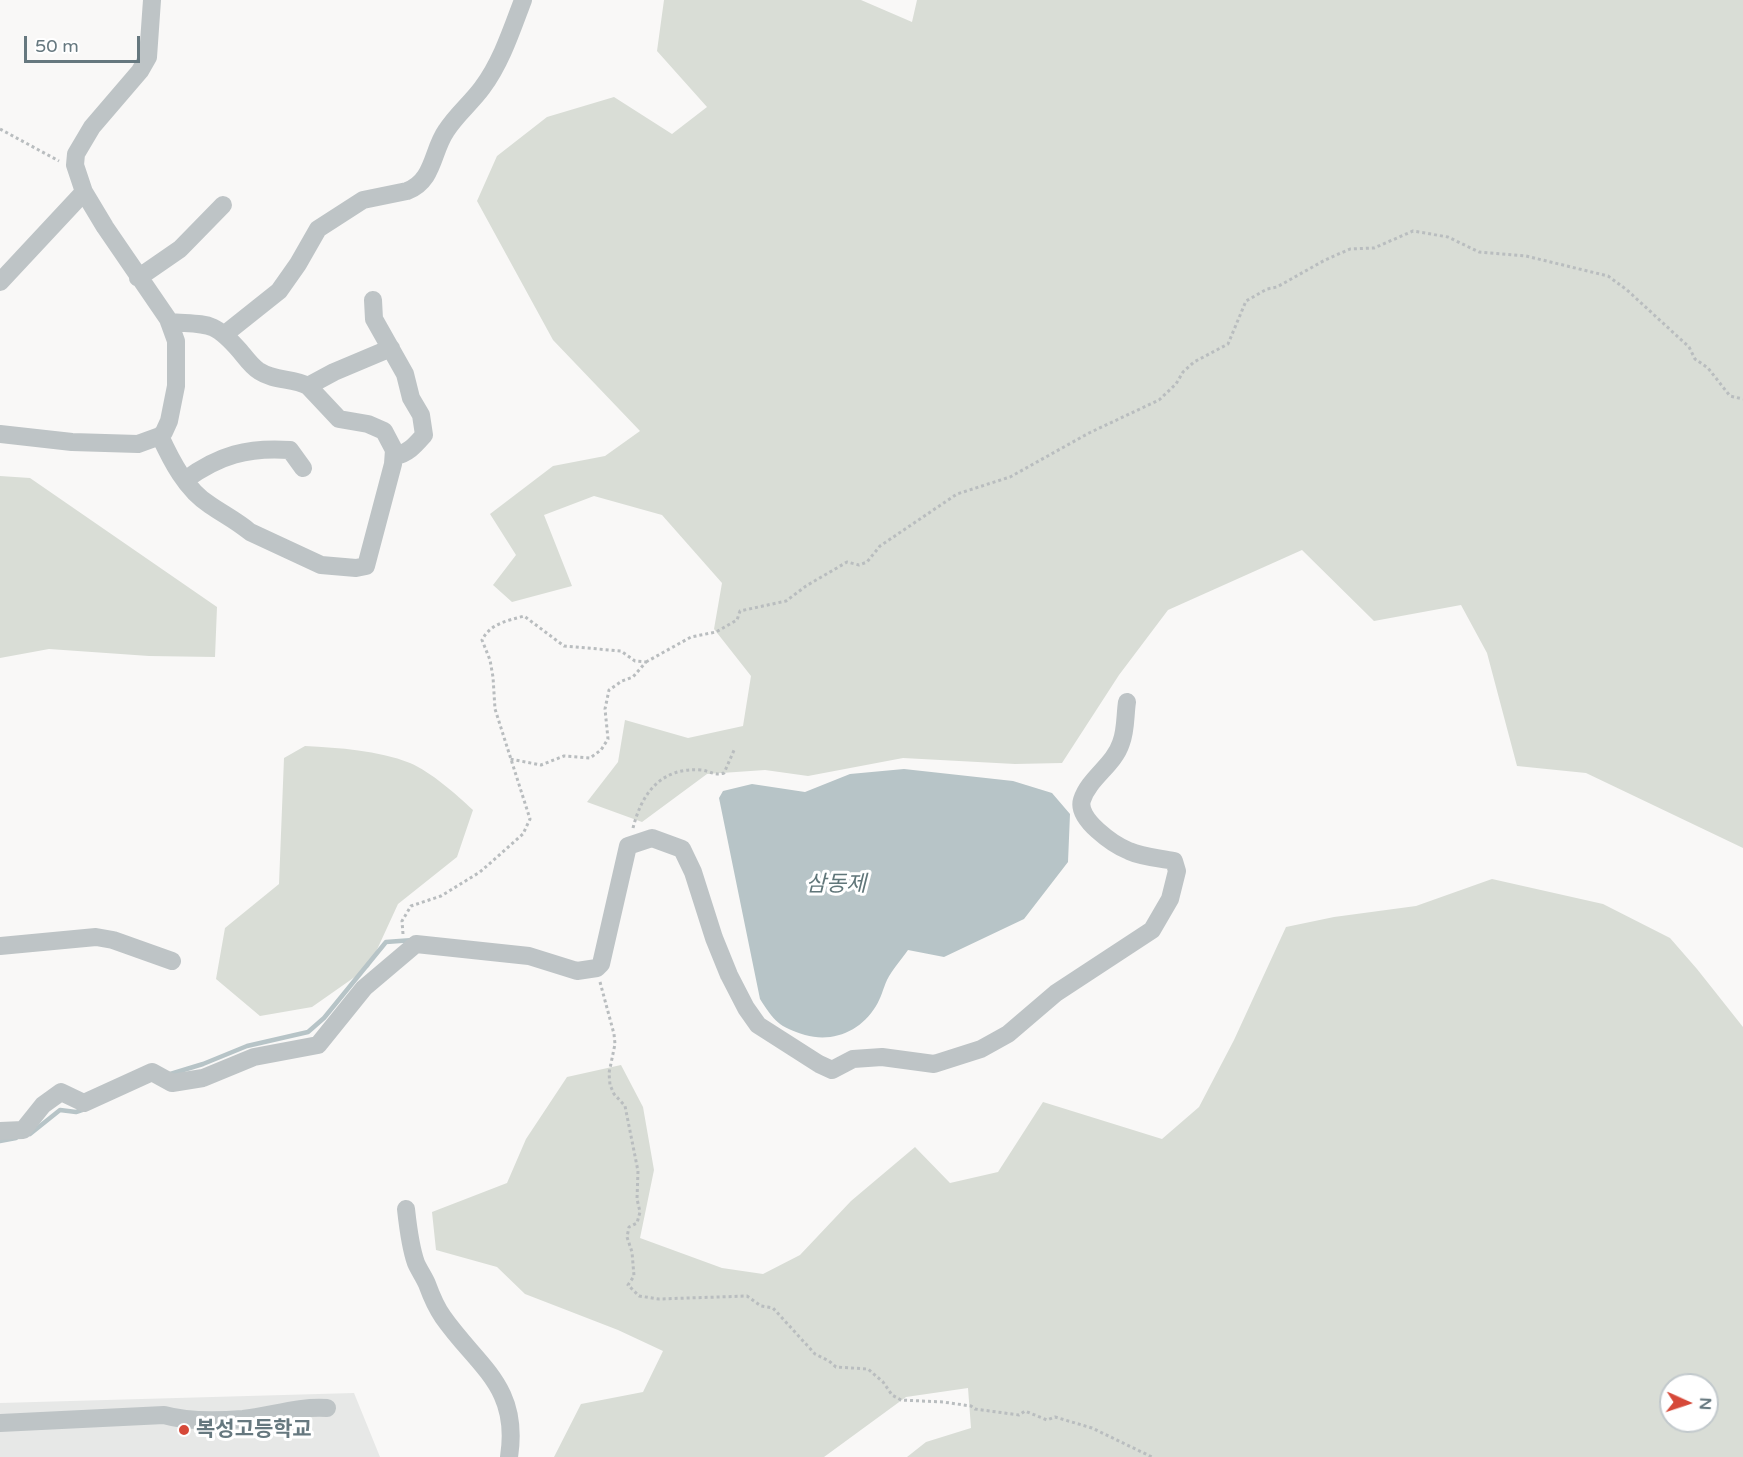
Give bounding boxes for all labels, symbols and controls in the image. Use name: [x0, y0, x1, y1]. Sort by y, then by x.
scale bar: [27, 24, 142, 62]
text: 50 m: [35, 35, 79, 57]
water label: 삼동제: [806, 872, 866, 898]
north arrow: [1659, 1373, 1719, 1433]
text: N: [1695, 1397, 1715, 1411]
place label: 복성고등학교: [196, 1417, 312, 1443]
marker: 복성고등학교: [177, 1423, 191, 1437]

